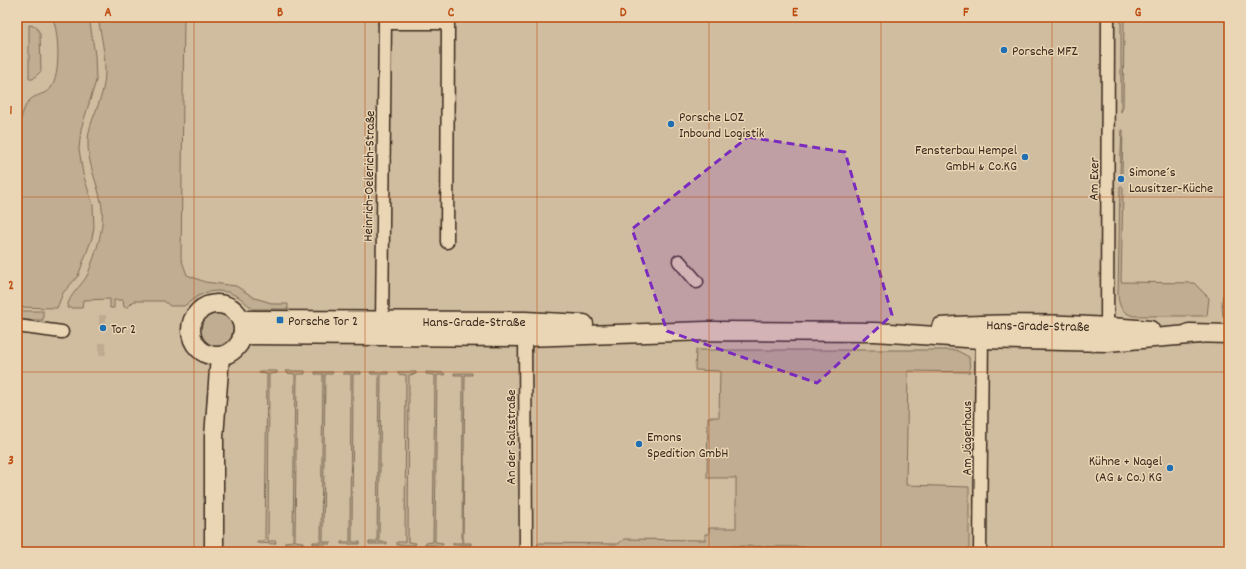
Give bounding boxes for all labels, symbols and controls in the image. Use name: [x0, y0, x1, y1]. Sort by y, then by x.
text: A: [104, 4, 112, 23]
text: B: [277, 4, 283, 23]
text: C: [448, 4, 455, 23]
text: D: [620, 4, 627, 23]
text: E: [792, 4, 799, 23]
text: F: [963, 4, 969, 23]
text: G: [1135, 4, 1142, 23]
place label: Porsche MFZ: [1012, 42, 1079, 62]
marker: Porsche MFZ: [999, 45, 1009, 55]
text: 1: [10, 102, 13, 121]
place label: Porsche LOZ Inbound Logistik: [679, 108, 765, 144]
street label: Heinrich-Oelerich-Straße: [359, 110, 381, 242]
marker: Porsche LOZ Inbound Logistik: [666, 119, 676, 129]
place label: Fensterbau Hempel GmbH & Co.KG: [915, 141, 1018, 177]
marker: Fensterbau Hempel GmbH & Co.KG: [1020, 152, 1030, 162]
street label: Am Exer: [1085, 156, 1105, 201]
place label: Simone´s Lausitzer-Küche: [1129, 163, 1213, 199]
marker: Simone´s Lausitzer-Küche: [1116, 174, 1126, 184]
text: 2: [8, 277, 14, 296]
place label: Porsche Tor 2: [288, 312, 358, 332]
street label: Hans-Grade-Straße: [422, 313, 526, 333]
marker: Porsche Tor 2: [275, 315, 285, 325]
street label: Hans-Grade-Straße: [986, 316, 1090, 338]
place label: Tor 2: [111, 320, 136, 340]
marker: Tor 2: [98, 323, 108, 333]
street label: An der Salzstraße: [502, 389, 522, 485]
street label: Am Jägerhaus: [958, 400, 978, 475]
place label: Emons Spedition GmbH: [647, 428, 728, 464]
marker: Emons Spedition GmbH: [634, 439, 644, 449]
text: 3: [8, 452, 14, 471]
place label: Kühne + Nagel (AG & Co.) KG: [1089, 452, 1163, 488]
marker: Kühne + Nagel (AG & Co.) KG: [1165, 463, 1175, 473]

